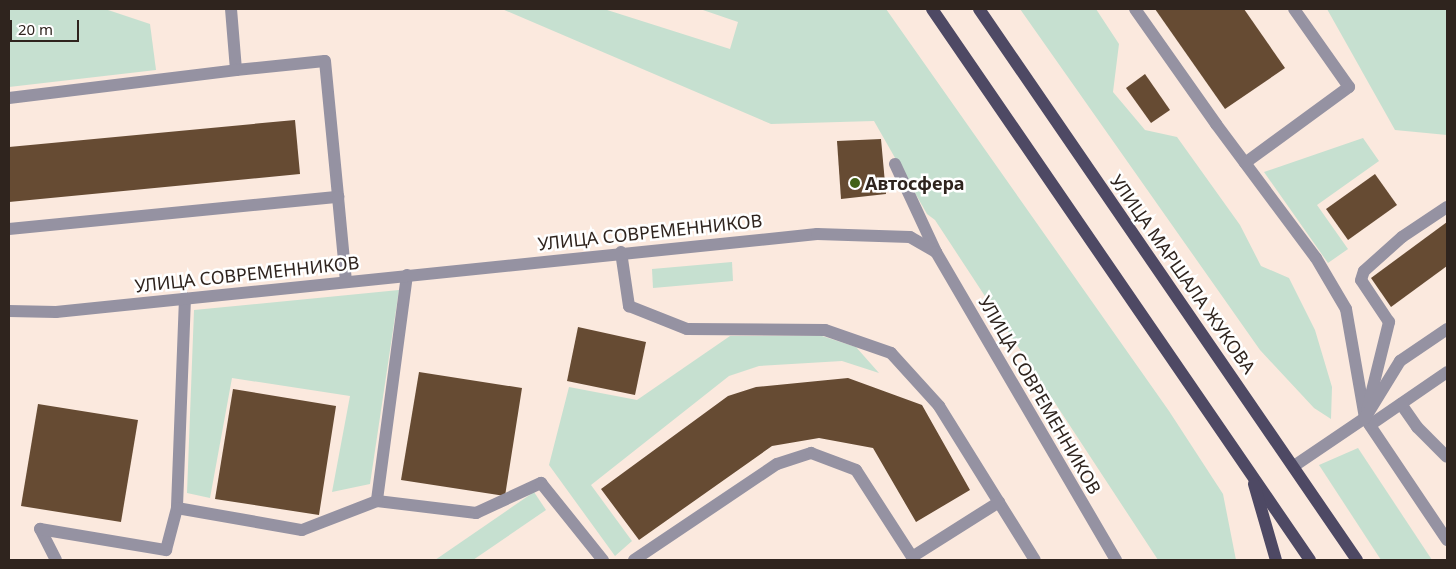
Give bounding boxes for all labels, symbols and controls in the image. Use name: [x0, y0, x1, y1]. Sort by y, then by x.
scale bar: [12, 10, 81, 42]
text: 20 m: [18, 19, 53, 39]
street label: УЛИЦА МАРШАЛА ЖУКОВА: [1106, 170, 1260, 378]
place label: Автосфера: [865, 172, 965, 194]
marker: Автосфера: [849, 177, 861, 189]
street label: УЛИЦА СОВРЕМЕННИКОВ: [537, 209, 763, 255]
street label: УЛИЦА СОВРЕМЕННИКОВ: [134, 251, 360, 297]
street label: УЛИЦА СОВРЕМЕННИКОВ: [974, 292, 1106, 498]

